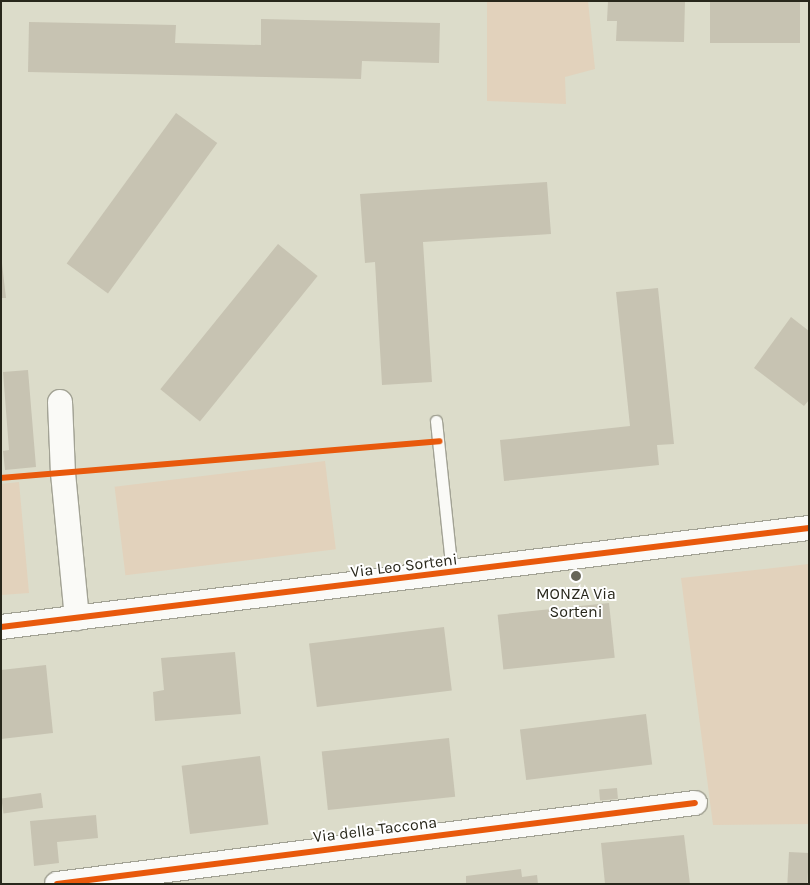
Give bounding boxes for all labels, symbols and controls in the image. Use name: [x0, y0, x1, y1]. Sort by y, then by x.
street label: Via Leo Sorteni: [349, 550, 459, 582]
marker: MONZA Via Sorteni: [570, 570, 582, 582]
place label: MONZA Via Sorteni: [536, 584, 616, 622]
street label: Via della Taccona: [312, 813, 438, 847]

